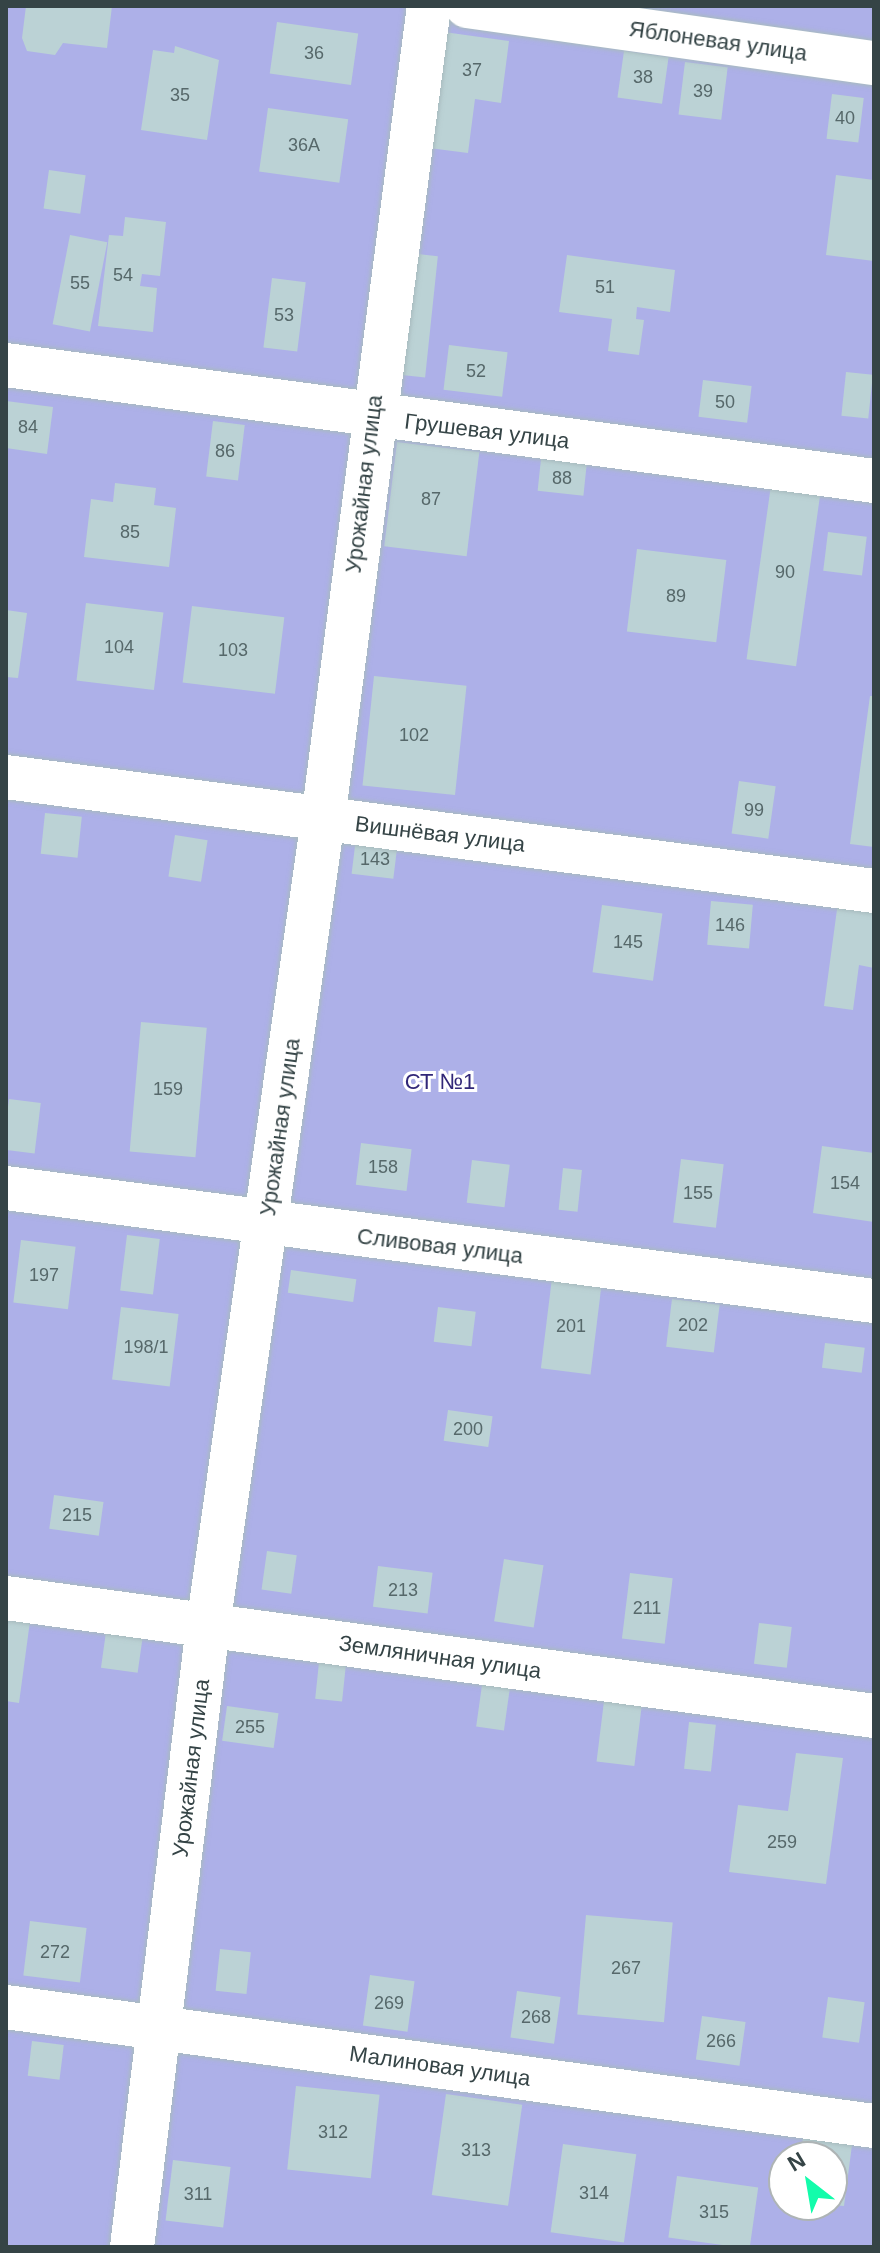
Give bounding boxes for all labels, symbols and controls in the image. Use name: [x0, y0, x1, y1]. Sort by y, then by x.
street label: Яблоневая улица: [627, 15, 809, 67]
house number: 36: [304, 42, 324, 64]
house number: 37: [462, 59, 482, 81]
house number: 38: [633, 66, 653, 88]
house number: 39: [693, 80, 713, 102]
house number: 35: [170, 84, 190, 106]
house number: 40: [835, 107, 855, 129]
house number: 36А: [288, 134, 320, 156]
house number: 54: [113, 264, 133, 286]
house number: 55: [70, 272, 90, 294]
house number: 51: [595, 276, 615, 298]
house number: 53: [274, 304, 294, 326]
house number: 52: [466, 360, 486, 382]
house number: 50: [715, 391, 735, 413]
street label: Урожайная улица: [340, 393, 388, 575]
street label: Грушевая улица: [403, 408, 571, 454]
house number: 84: [18, 416, 38, 438]
house number: 86: [215, 440, 235, 462]
house number: 88: [552, 467, 572, 489]
house number: 87: [421, 488, 441, 510]
house number: 85: [120, 521, 140, 543]
house number: 90: [775, 561, 795, 583]
house number: 89: [666, 585, 686, 607]
house number: 104: [104, 636, 134, 658]
house number: 103: [218, 639, 248, 661]
house number: 102: [399, 724, 429, 746]
house number: 99: [744, 799, 764, 821]
street label: Вишнёвая улица: [353, 810, 527, 858]
house number: 143: [360, 848, 390, 870]
house number: 146: [715, 914, 745, 936]
house number: 145: [613, 931, 643, 953]
street label: Урожайная улица: [254, 1036, 306, 1218]
park label: СТ №1: [405, 1069, 475, 1095]
house number: 159: [153, 1078, 183, 1100]
house number: 158: [368, 1156, 398, 1178]
house number: 154: [830, 1172, 860, 1194]
house number: 155: [683, 1182, 713, 1204]
street label: Сливовая улица: [356, 1223, 524, 1269]
house number: 197: [29, 1264, 59, 1286]
house number: 202: [678, 1314, 708, 1336]
house number: 201: [556, 1315, 586, 1337]
house number: 198/1: [123, 1336, 169, 1358]
house number: 200: [453, 1418, 483, 1440]
house number: 215: [62, 1504, 92, 1526]
house number: 213: [388, 1579, 418, 1601]
house number: 211: [633, 1597, 661, 1619]
street label: Земляничная улица: [337, 1630, 543, 1684]
street label: Урожайная улица: [167, 1677, 215, 1859]
house number: 255: [235, 1716, 265, 1738]
house number: 259: [767, 1831, 797, 1853]
house number: 272: [40, 1941, 70, 1963]
house number: 267: [611, 1957, 641, 1979]
house number: 269: [374, 1992, 404, 2014]
house number: 268: [521, 2006, 551, 2028]
house number: 266: [706, 2030, 736, 2052]
street label: Малиновая улица: [348, 2040, 532, 2092]
house number: 312: [318, 2121, 348, 2143]
house number: 313: [461, 2139, 491, 2161]
north arrow: [768, 2141, 848, 2221]
text: N: [783, 2147, 810, 2177]
house number: 314: [579, 2182, 609, 2204]
house number: 311: [184, 2183, 212, 2205]
house number: 315: [699, 2201, 729, 2223]

